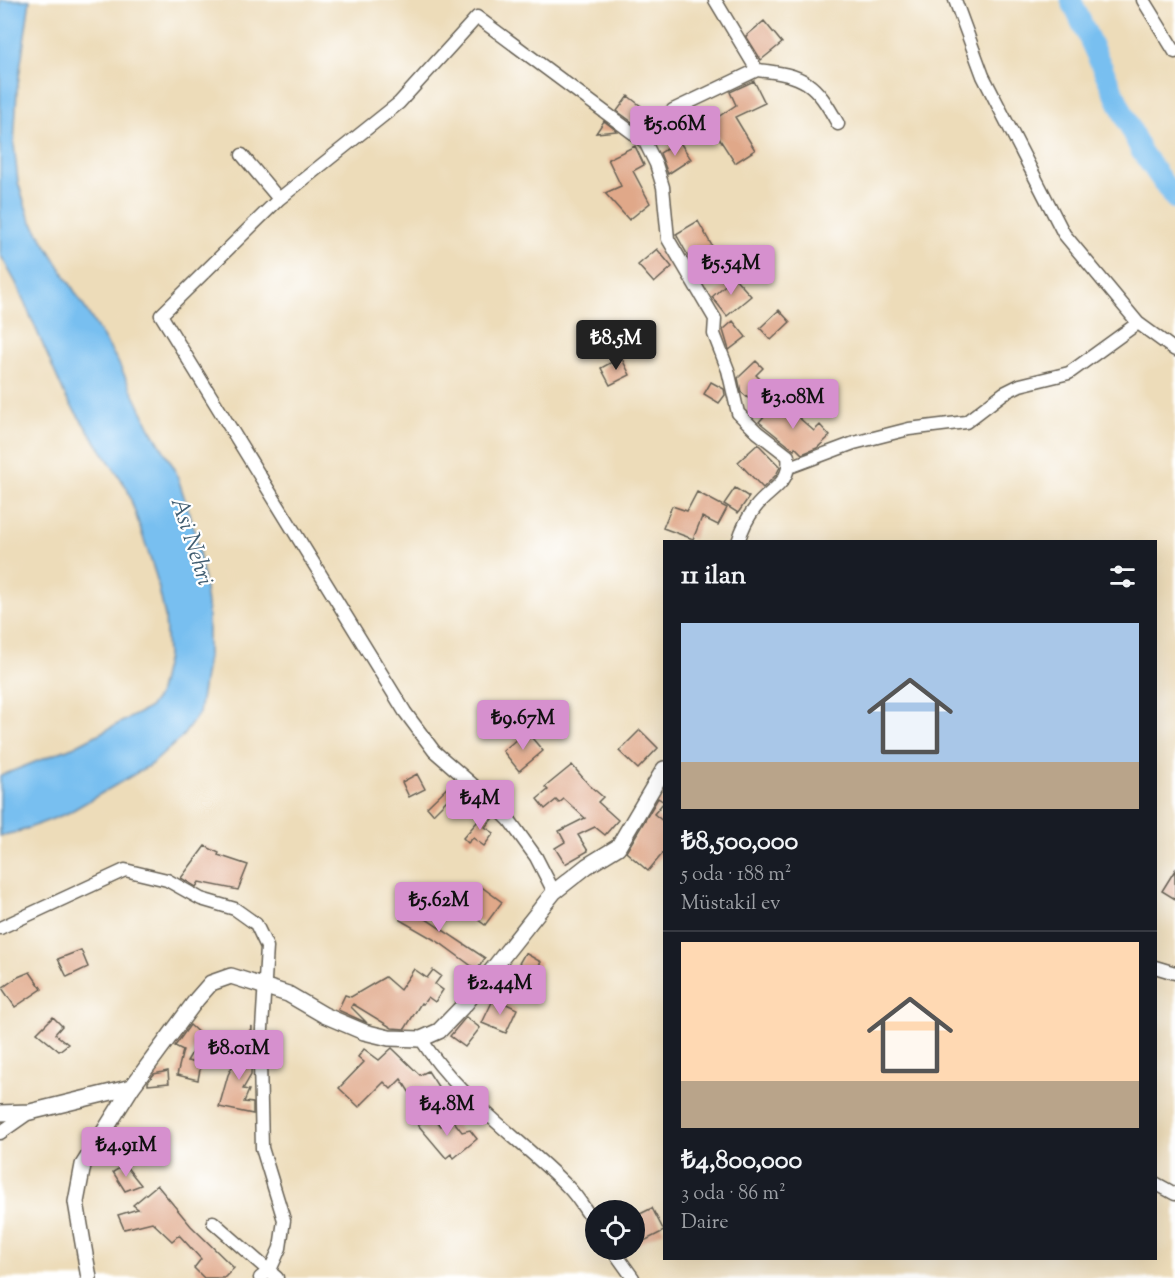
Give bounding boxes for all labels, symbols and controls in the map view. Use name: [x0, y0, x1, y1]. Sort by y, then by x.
pin: ₺5.06M: [626, 106, 724, 157]
text: ₺5.06M: [644, 111, 706, 140]
pin: ₺5.54M: [682, 245, 780, 296]
text: ₺5.54M: [702, 250, 760, 279]
pin: ₺8.5M: [574, 320, 658, 371]
text: ₺8.5M: [590, 325, 642, 354]
pin: ₺3.08M: [744, 379, 842, 430]
text: ₺3.08M: [762, 384, 824, 413]
water label: Asi Nehri: [161, 493, 221, 590]
text: 11 ilan: [681, 558, 746, 595]
icon: filters: [1106, 560, 1139, 593]
icon: home: [856, 662, 964, 770]
pin: ₺9.67M: [474, 700, 572, 751]
text: ₺9.67M: [491, 705, 555, 734]
pin: ₺4M: [451, 780, 509, 831]
text: ₺4M: [460, 785, 500, 814]
text: ₺8,500,000: [681, 824, 798, 861]
text: 5 oda · 188 m²: [681, 861, 791, 890]
pin: ₺5.62M: [390, 882, 488, 933]
text: ₺5.62M: [409, 887, 469, 916]
text: Müstakil ev: [681, 890, 780, 919]
pin: ₺2.44M: [451, 965, 549, 1016]
text: ₺2.44M: [468, 970, 532, 999]
icon: home: [856, 981, 964, 1089]
pin: ₺8.01M: [190, 1030, 288, 1081]
text: ₺8.01M: [208, 1035, 270, 1064]
pin: ₺4.8M: [405, 1086, 489, 1137]
text: ₺4.8M: [420, 1091, 474, 1120]
pin: ₺4.91M: [77, 1127, 175, 1178]
text: ₺4.91M: [95, 1132, 157, 1161]
text: ₺4,800,000: [681, 1143, 802, 1180]
text: 3 oda · 86 m²: [681, 1180, 786, 1209]
map controls: [585, 1200, 645, 1260]
button: locate: [585, 1200, 645, 1260]
text: Daire: [681, 1209, 728, 1238]

